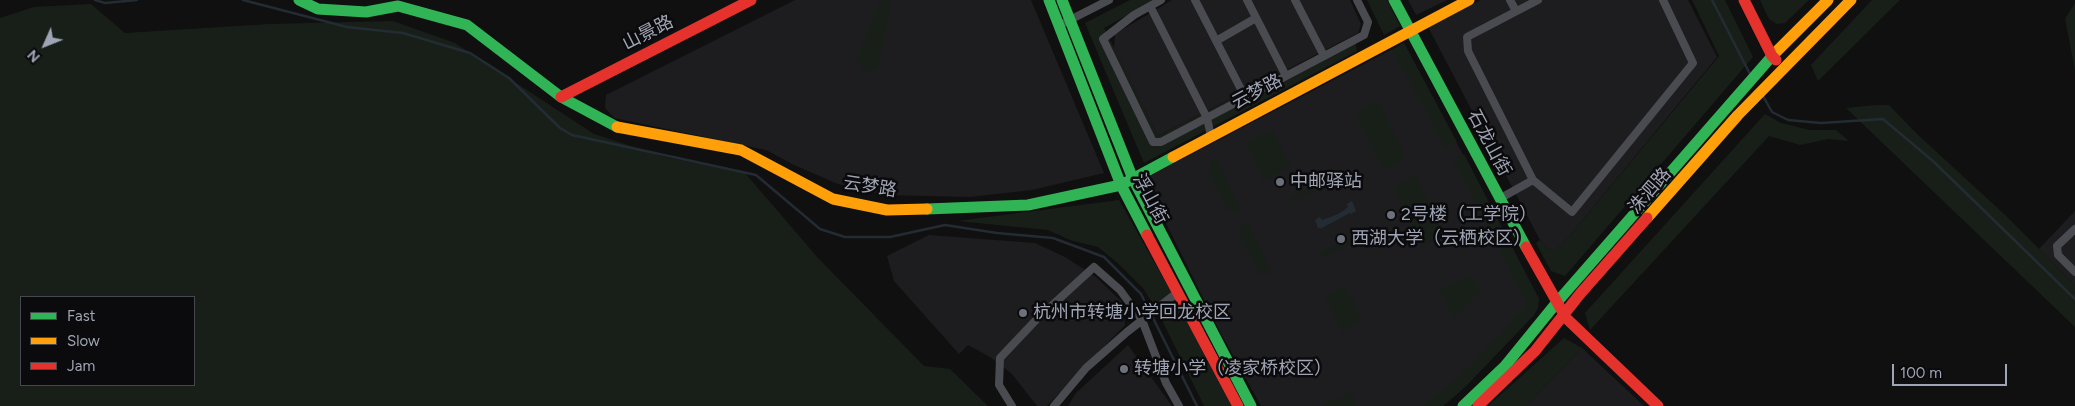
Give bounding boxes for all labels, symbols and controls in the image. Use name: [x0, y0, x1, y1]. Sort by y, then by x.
street label: 山景路: [619, 11, 677, 55]
north arrow: [20, 20, 70, 70]
text: N: [24, 46, 44, 66]
street label: 云梦路: [1228, 70, 1286, 114]
street label: 石龙山街: [1463, 106, 1515, 180]
street label: 洙泗路: [1624, 164, 1676, 218]
street label: 浮山街: [1128, 170, 1172, 228]
place label: 中邮驿站: [1290, 171, 1362, 193]
street label: 云梦路: [842, 172, 898, 202]
marker: 中邮驿站: [1274, 176, 1286, 188]
place label: 2号楼（工学院）: [1401, 204, 1537, 226]
marker: 2号楼（工学院）: [1385, 209, 1397, 221]
place label: 西湖大学（云栖校区）: [1351, 228, 1531, 250]
marker: 西湖大学（云栖校区）: [1335, 233, 1347, 245]
legend: [20, 296, 195, 386]
place label: 杭州市转塘小学回龙校区: [1033, 302, 1231, 324]
text: Fast: [67, 307, 95, 325]
marker: 杭州市转塘小学回龙校区: [1017, 307, 1029, 319]
text: Slow: [67, 332, 100, 350]
scale bar: [1895, 354, 2010, 386]
text: Jam: [67, 357, 95, 375]
place label: 转塘小学（凌家桥校区）: [1134, 358, 1332, 380]
marker: 转塘小学（凌家桥校区）: [1118, 363, 1130, 375]
text: 100 m: [1900, 364, 1942, 382]

